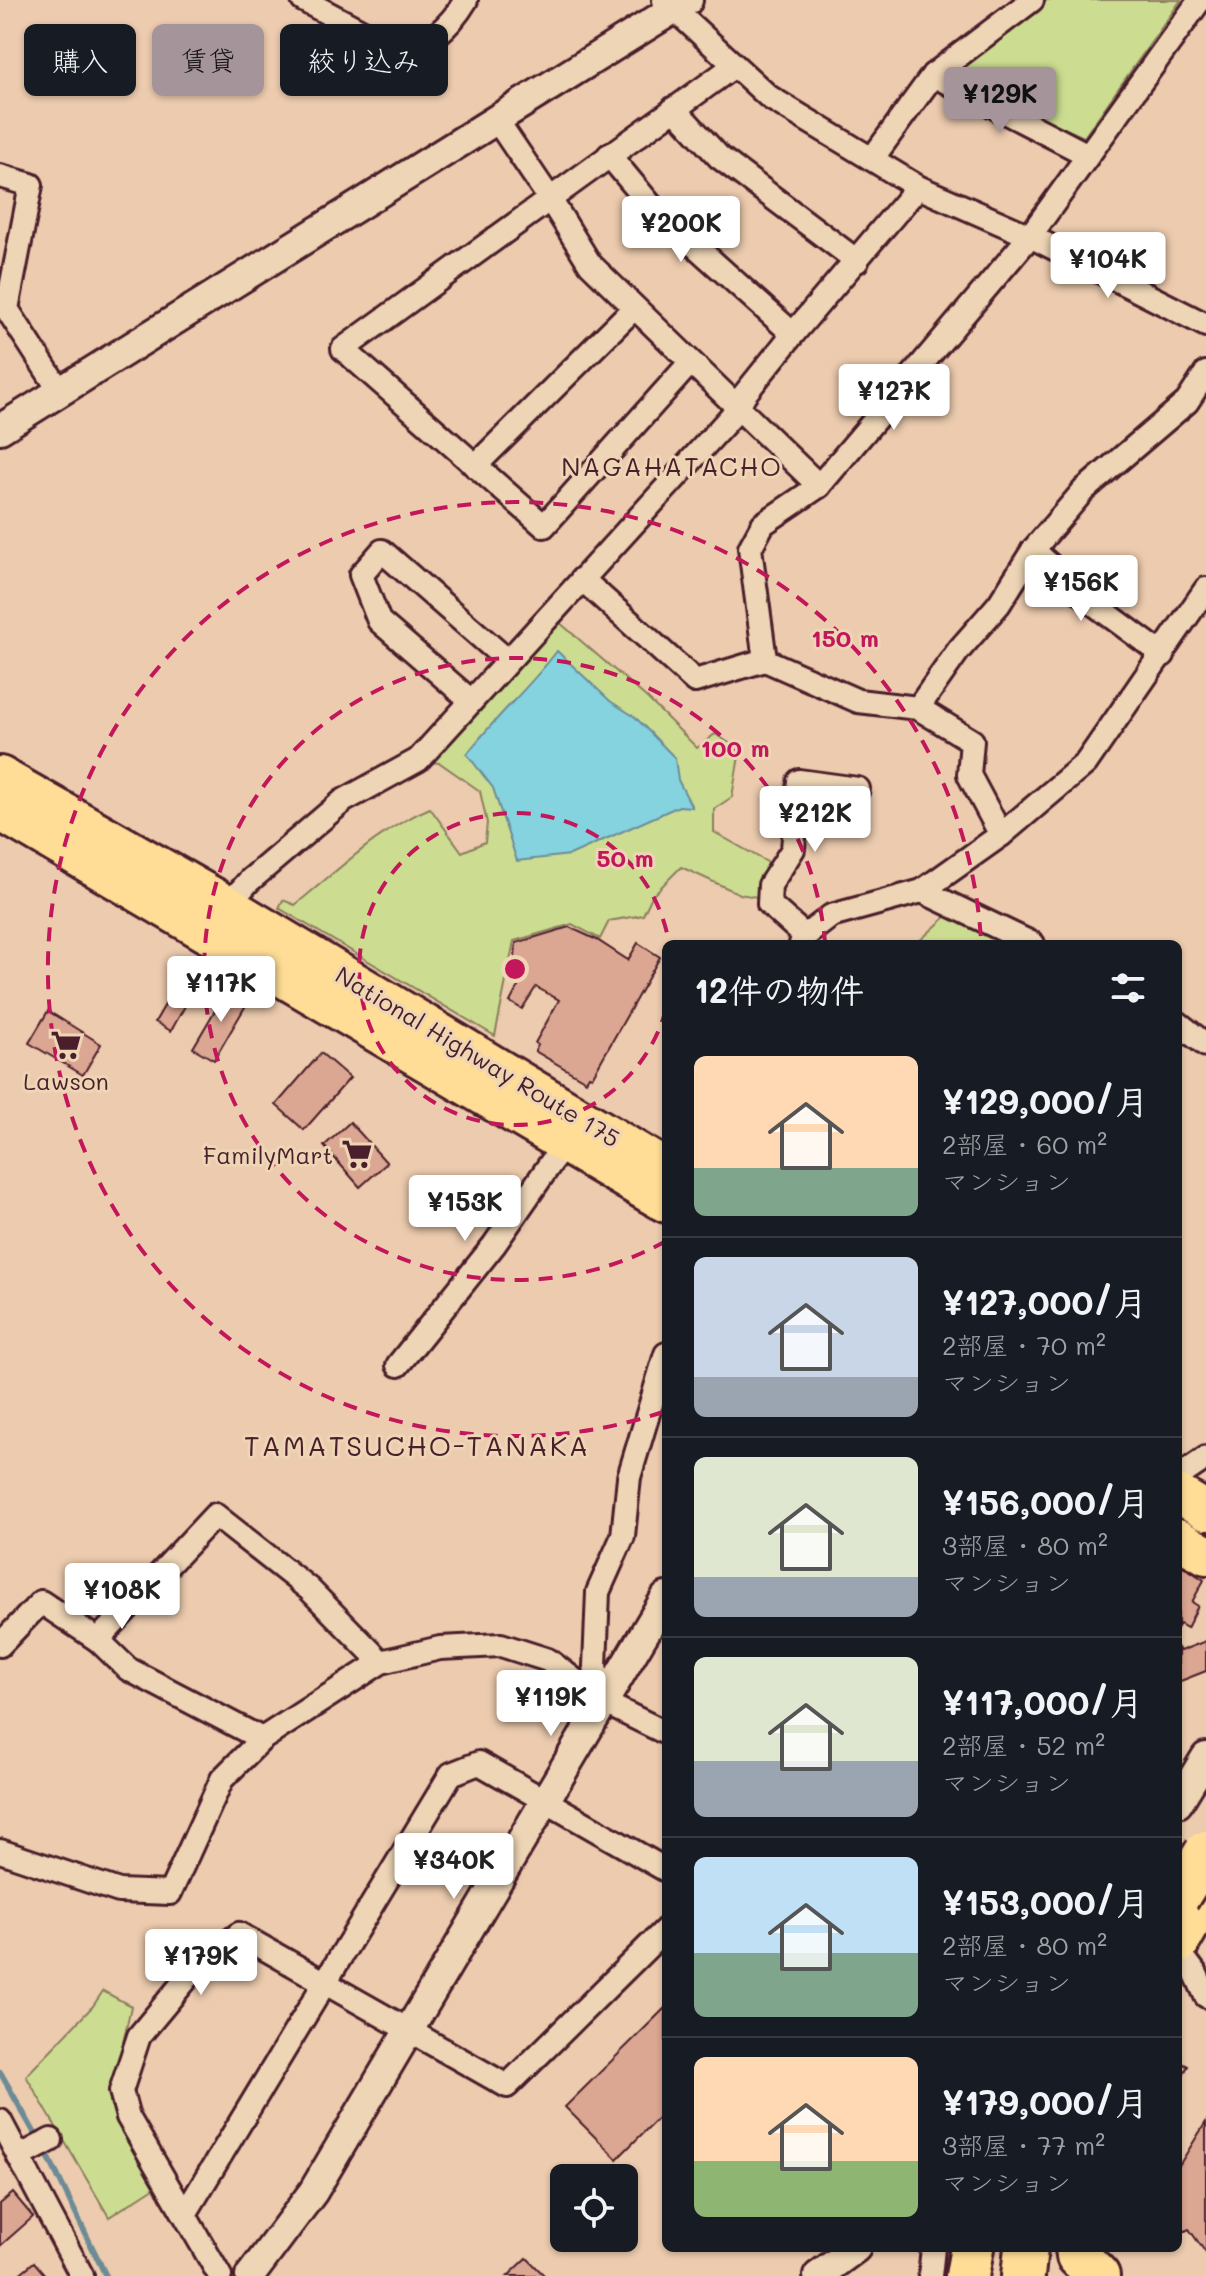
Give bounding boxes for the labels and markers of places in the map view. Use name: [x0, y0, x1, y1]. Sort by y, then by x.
pin: ¥129K: [944, 67, 1056, 135]
pin: ¥200K: [625, 196, 737, 264]
pin: ¥104K: [1052, 232, 1164, 300]
pin: ¥127K: [838, 364, 950, 432]
pin: ¥156K: [1025, 555, 1137, 623]
pin: ¥212K: [759, 786, 871, 854]
centre of rings: [501, 955, 529, 983]
pin: ¥117K: [165, 956, 277, 1024]
supermarket icon: Lawson: [49, 1028, 83, 1062]
place label: Lawson: [23, 1065, 109, 1096]
supermarket icon: FamilyMart: [340, 1137, 374, 1171]
place label: FamilyMart: [203, 1139, 333, 1170]
pin: ¥153K: [409, 1175, 521, 1243]
pin: ¥108K: [66, 1563, 178, 1631]
pin: ¥119K: [495, 1670, 607, 1738]
pin: ¥340K: [398, 1833, 510, 1901]
pin: ¥179K: [145, 1929, 257, 1997]

